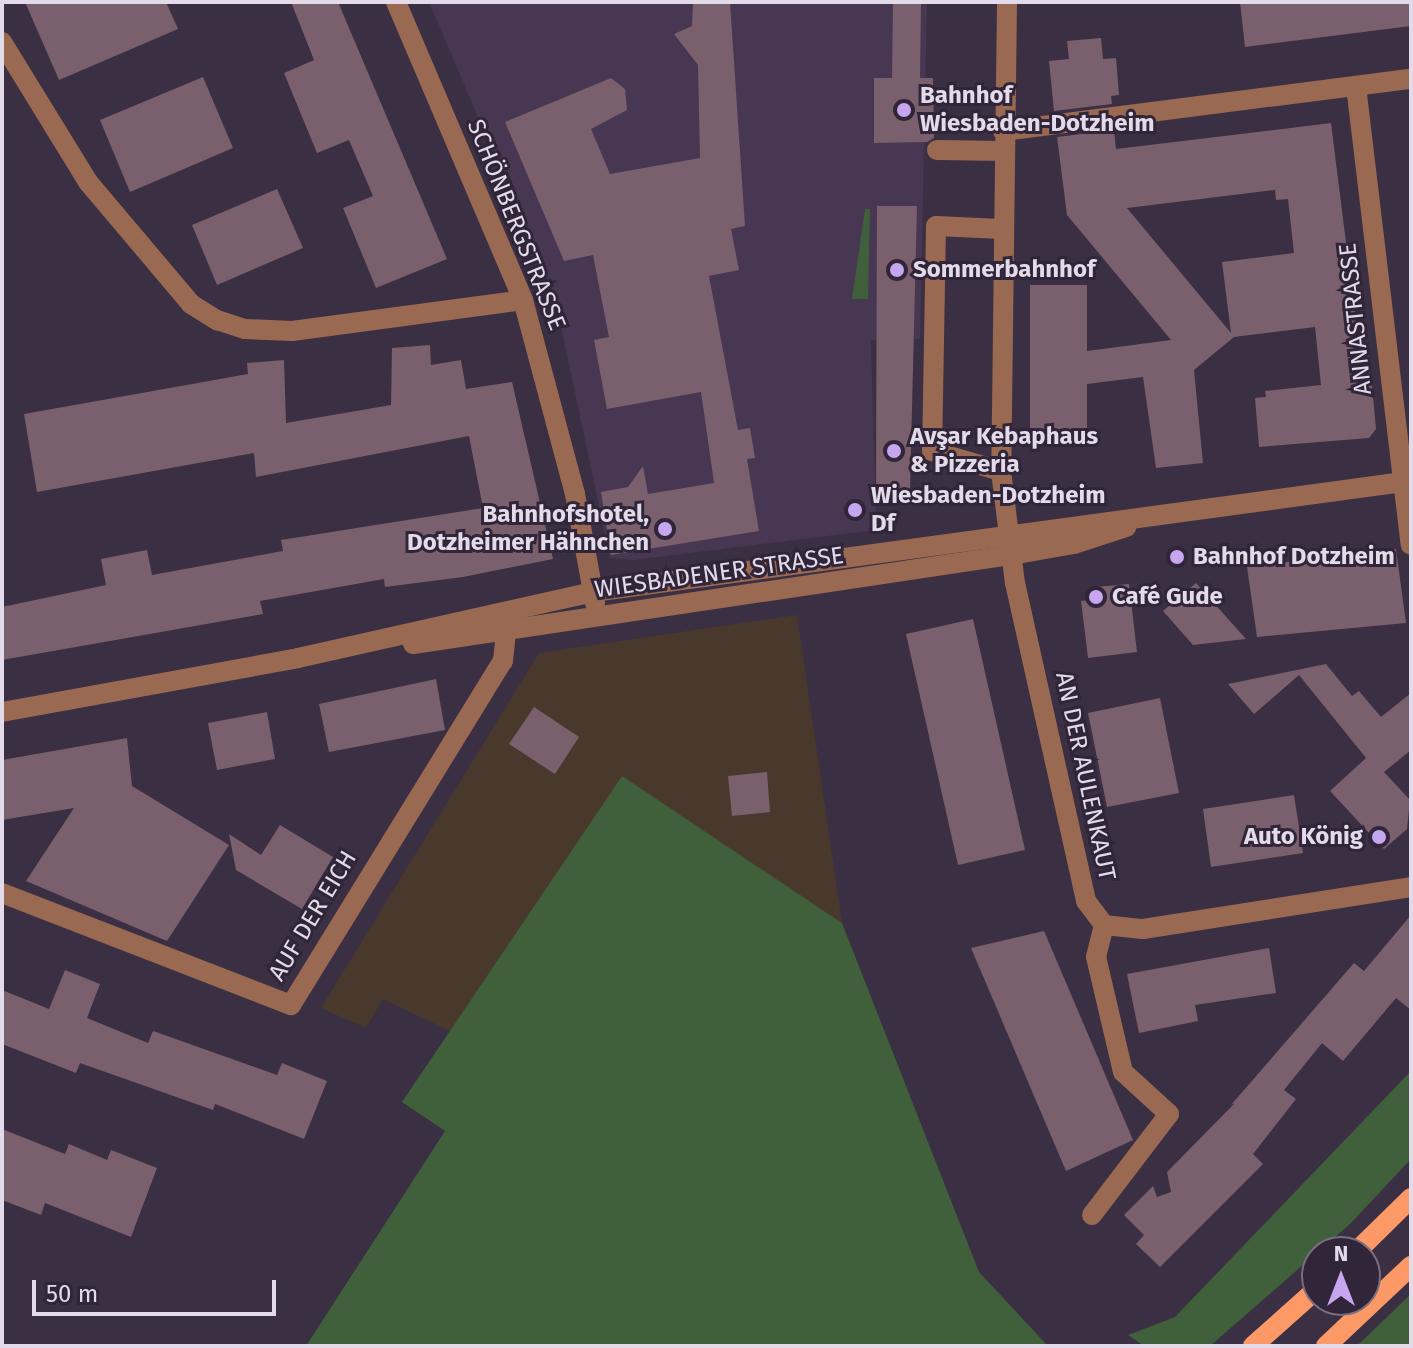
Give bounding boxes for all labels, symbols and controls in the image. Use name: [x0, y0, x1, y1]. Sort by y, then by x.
place label: Bahnhof Wiesbaden-Dotzheim: [920, 82, 1155, 138]
marker: Bahnhof Wiesbaden-Dotzheim: [895, 101, 913, 119]
street label: SCHÖNBERGSTRASSE: [461, 115, 571, 335]
street label: ANNASTRASSE: [1334, 242, 1378, 396]
place label: Sommerbahnhof: [913, 256, 1096, 284]
marker: Sommerbahnhof: [888, 261, 906, 279]
place label: Avşar Kebaphaus & Pizzeria: [910, 423, 1098, 479]
marker: Avşar Kebaphaus & Pizzeria: [885, 442, 903, 460]
place label: Wiesbaden-Dotzheim Df: [871, 482, 1106, 538]
place label: Bahnhofshotel, Dotzheimer Hähnchen: [407, 501, 649, 557]
marker: Wiesbaden-Dotzheim Df: [846, 501, 864, 519]
marker: Bahnhofshotel, Dotzheimer Hähnchen: [656, 520, 674, 538]
street label: WIESBADENER STRASSE: [593, 541, 845, 605]
place label: Bahnhof Dotzheim: [1193, 543, 1395, 571]
marker: Bahnhof Dotzheim: [1168, 548, 1186, 566]
place label: Café Gude: [1112, 583, 1223, 611]
marker: Café Gude: [1087, 588, 1105, 606]
street label: AN DER AULENKAUT: [1049, 669, 1121, 883]
place label: Auto König: [1244, 823, 1363, 851]
marker: Auto König: [1370, 828, 1388, 846]
street label: AUF DER EICH: [263, 846, 363, 986]
north arrow: [1301, 1236, 1381, 1316]
text: N: [1334, 1240, 1348, 1267]
scale bar: [36, 1264, 280, 1314]
text: 50 m: [46, 1280, 98, 1308]

